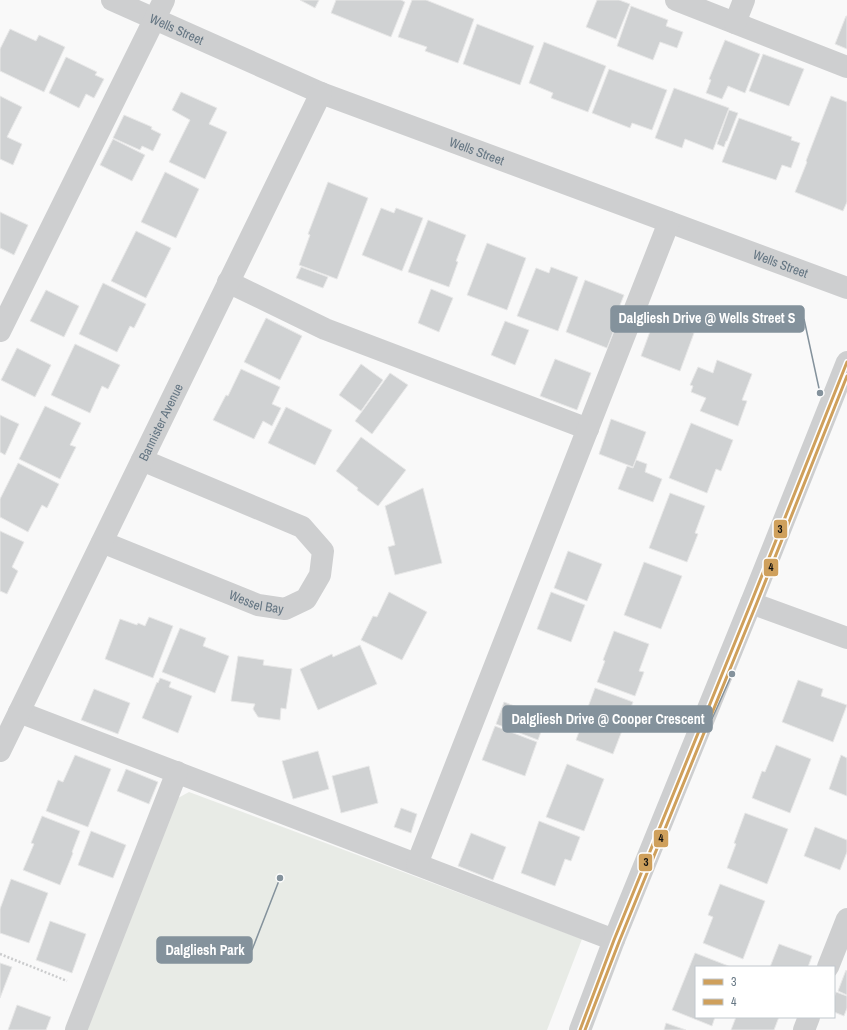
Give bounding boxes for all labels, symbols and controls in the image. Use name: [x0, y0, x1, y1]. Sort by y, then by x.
street label: Wells Street: [147, 9, 207, 48]
street label: Wells Street: [447, 133, 507, 169]
street label: Wells Street: [751, 245, 811, 281]
callout: Dalgliesh Drive @ Wells Street S: [611, 306, 804, 332]
text: Dalgliesh Drive @ Wells Street S: [619, 309, 796, 327]
street label: Bannister Avenue: [134, 380, 187, 464]
line badge: 3: [773, 519, 788, 539]
text: 3: [777, 522, 783, 536]
line badge: 4: [763, 558, 779, 577]
text: 4: [768, 560, 774, 574]
street label: Wessel Bay: [227, 586, 285, 617]
callout: Dalgliesh Drive @ Cooper Crescent: [503, 706, 712, 732]
text: Dalgliesh Drive @ Cooper Crescent: [511, 710, 705, 728]
line badge: 4: [653, 829, 669, 848]
text: 4: [658, 831, 664, 845]
line badge: 3: [638, 853, 653, 872]
text: 3: [643, 855, 649, 869]
callout: Dalgliesh Park: [157, 937, 252, 963]
text: Dalgliesh Park: [165, 941, 245, 959]
legend: [695, 966, 835, 1018]
text: 3: [731, 974, 736, 990]
text: 4: [731, 994, 737, 1010]

